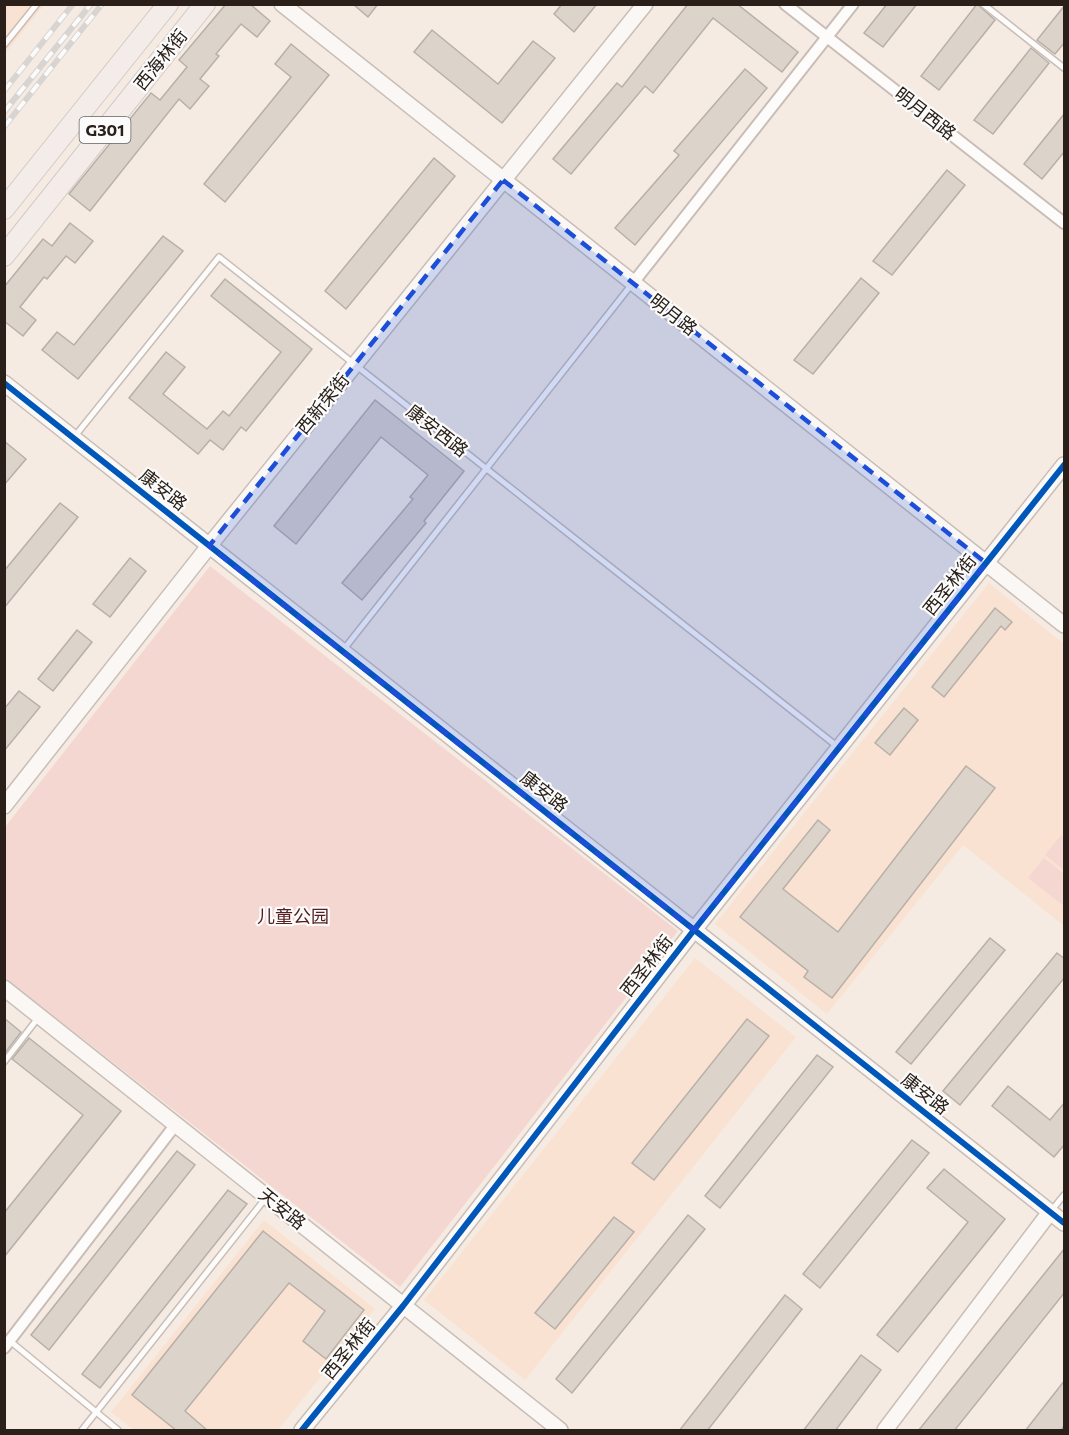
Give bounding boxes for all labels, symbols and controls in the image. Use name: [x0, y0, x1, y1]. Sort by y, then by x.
street label: 西海林街: [129, 24, 191, 94]
street label: 明月西路: [890, 82, 961, 144]
road number: G301: [80, 117, 130, 143]
street label: 明月路: [646, 289, 702, 340]
street label: 西新荣街: [291, 368, 353, 438]
street label: 康安西路: [402, 399, 473, 461]
street label: 康安路: [136, 464, 192, 515]
street label: 西圣林街: [918, 549, 980, 619]
street label: 康安路: [517, 766, 573, 817]
park label: 儿童公园: [257, 905, 329, 927]
street label: 西圣林街: [615, 930, 677, 1001]
street label: 康安路: [898, 1068, 954, 1119]
street label: 天安路: [255, 1183, 311, 1234]
street label: 西圣林街: [317, 1313, 379, 1383]

